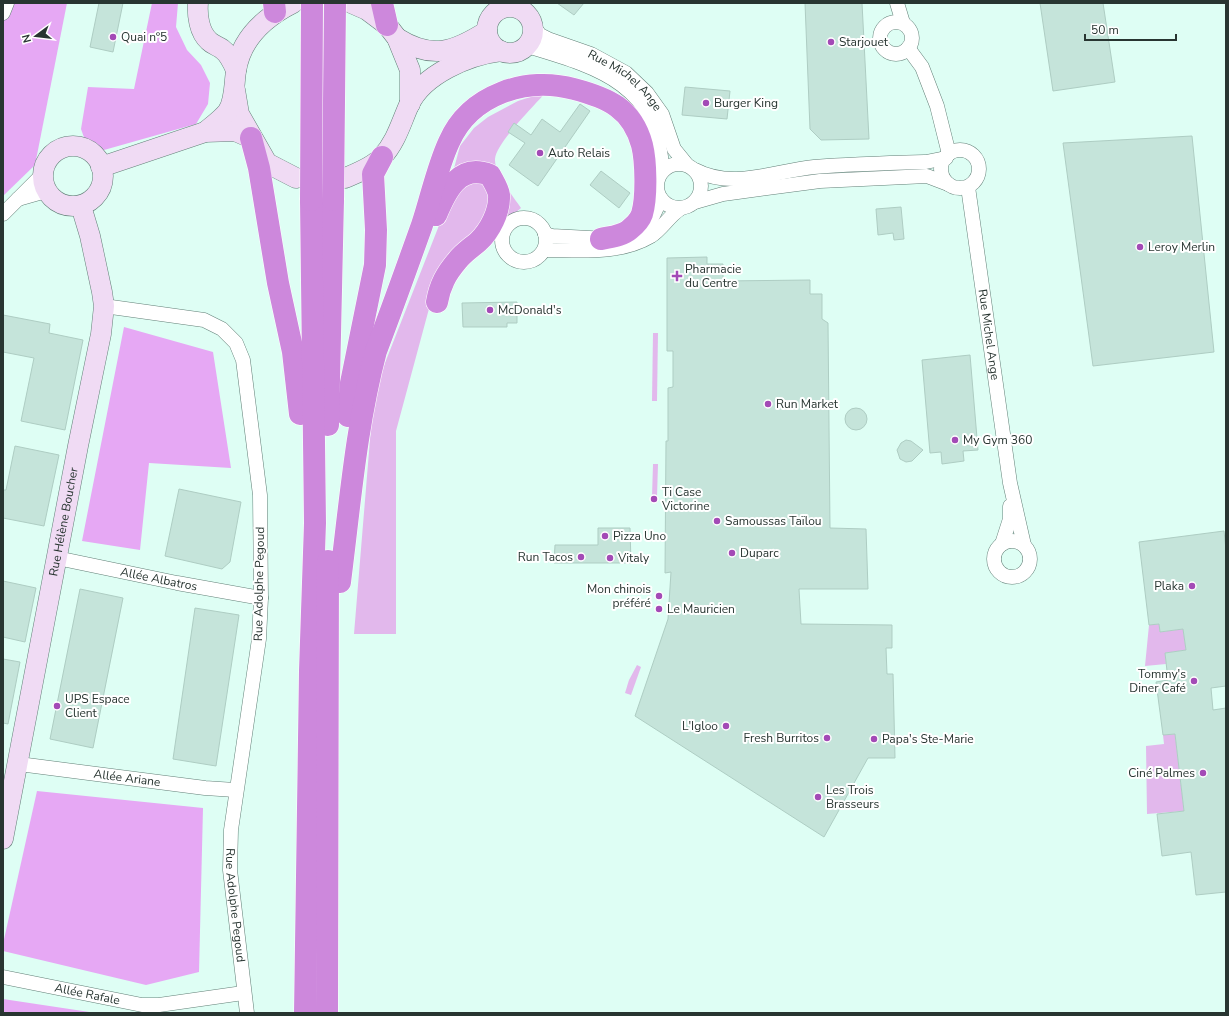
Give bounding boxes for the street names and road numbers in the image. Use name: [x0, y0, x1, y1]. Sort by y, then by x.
street label: Rue Michel Ange: [585, 46, 665, 114]
street label: Rue Michel Ange: [975, 288, 1003, 381]
street label: Rue Hélène Boucher: [45, 465, 82, 578]
street label: Rue Adolphe Pegoud: [250, 527, 268, 641]
street label: Allée Albatros: [119, 563, 199, 595]
street label: Allée Ariane: [93, 766, 161, 790]
street label: Rue Adolphe Pegoud: [222, 848, 249, 963]
street label: Allée Rafale: [53, 980, 121, 1008]

